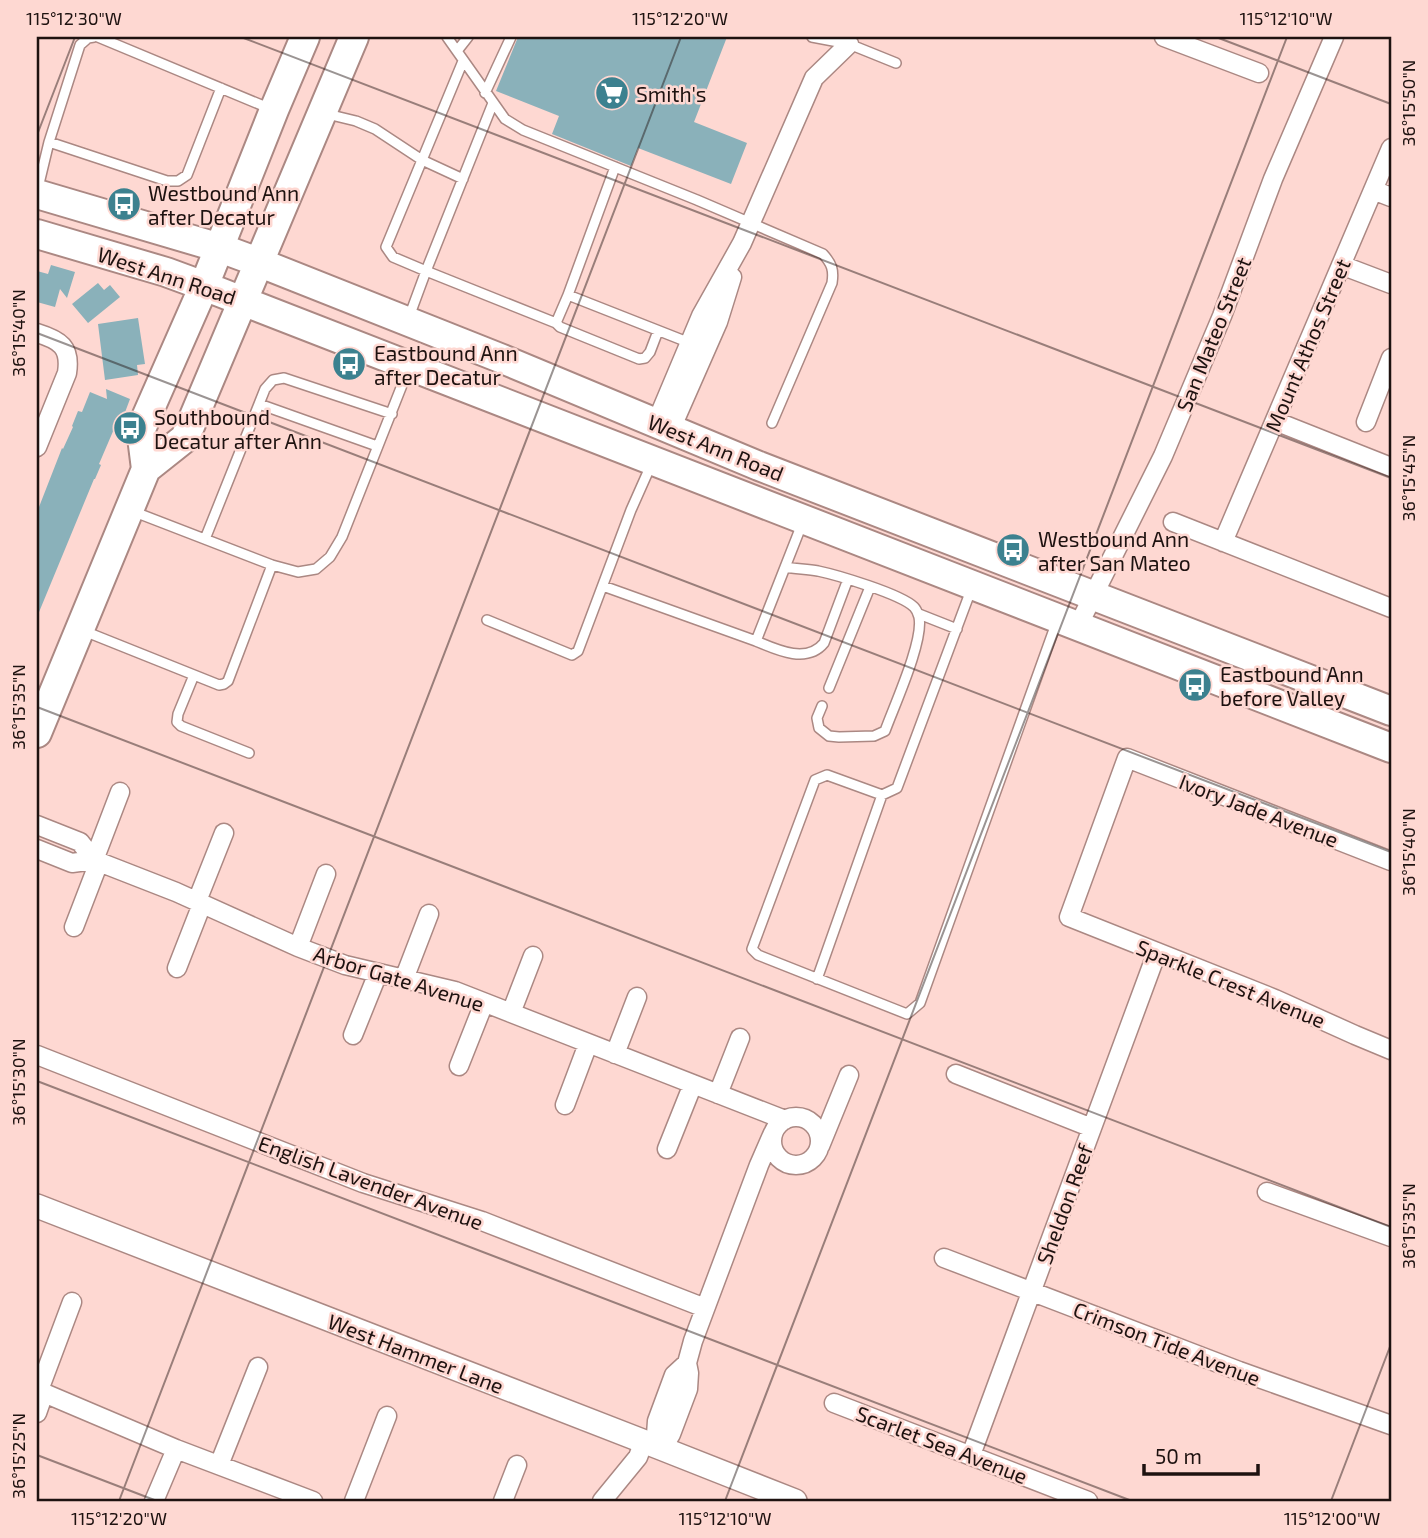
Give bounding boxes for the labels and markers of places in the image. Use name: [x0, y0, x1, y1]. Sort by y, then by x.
supermarket icon: Smith's: [593, 74, 631, 112]
place label: Smith's: [636, 81, 706, 106]
place label: Westbound Ann after Decatur: [148, 180, 299, 229]
bus stop icon: Westbound Ann after Decatur: [105, 185, 143, 223]
place label: Eastbound Ann after Decatur: [374, 340, 518, 389]
bus stop icon: Eastbound Ann after Decatur: [330, 345, 368, 383]
place label: Southbound Decatur after Ann: [154, 404, 322, 453]
bus stop icon: Southbound Decatur after Ann: [111, 409, 149, 447]
place label: Westbound Ann after San Mateo: [1038, 526, 1191, 575]
bus stop icon: Westbound Ann after San Mateo: [994, 531, 1032, 569]
place label: Eastbound Ann before Valley: [1220, 661, 1364, 710]
bus stop icon: Eastbound Ann before Valley: [1176, 666, 1214, 704]

